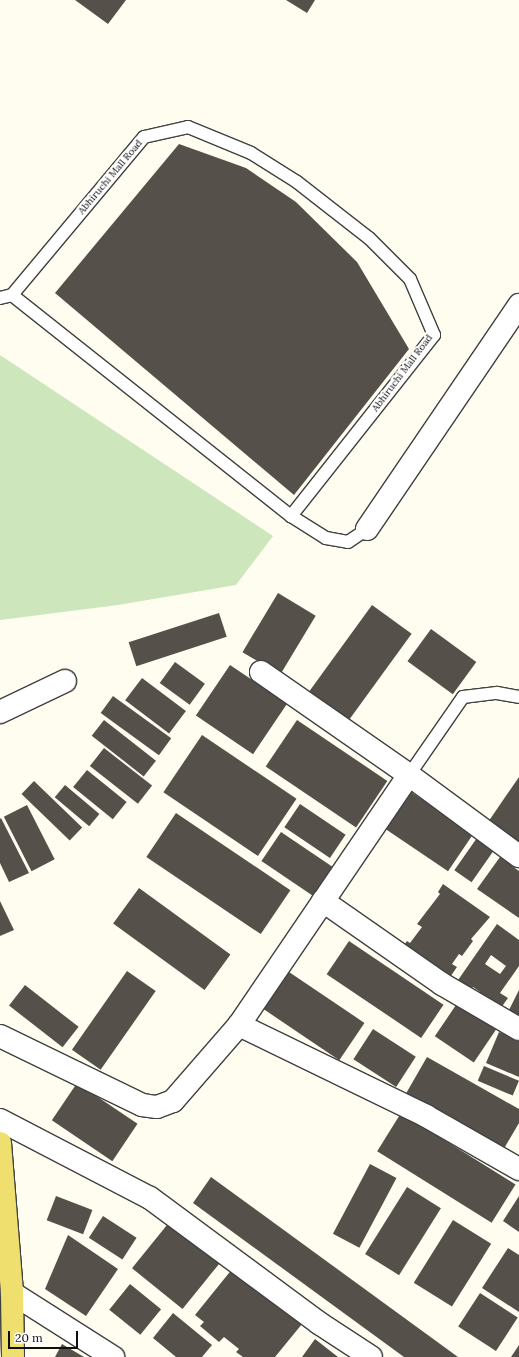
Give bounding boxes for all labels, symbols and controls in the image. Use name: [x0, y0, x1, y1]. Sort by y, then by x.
street label: Abhiruchi Mall Road: [75, 137, 145, 217]
street label: Abhiruchi Mall Road: [369, 332, 435, 414]
scale bar: [10, 1323, 80, 1349]
text: 20 m: [15, 1330, 43, 1345]

